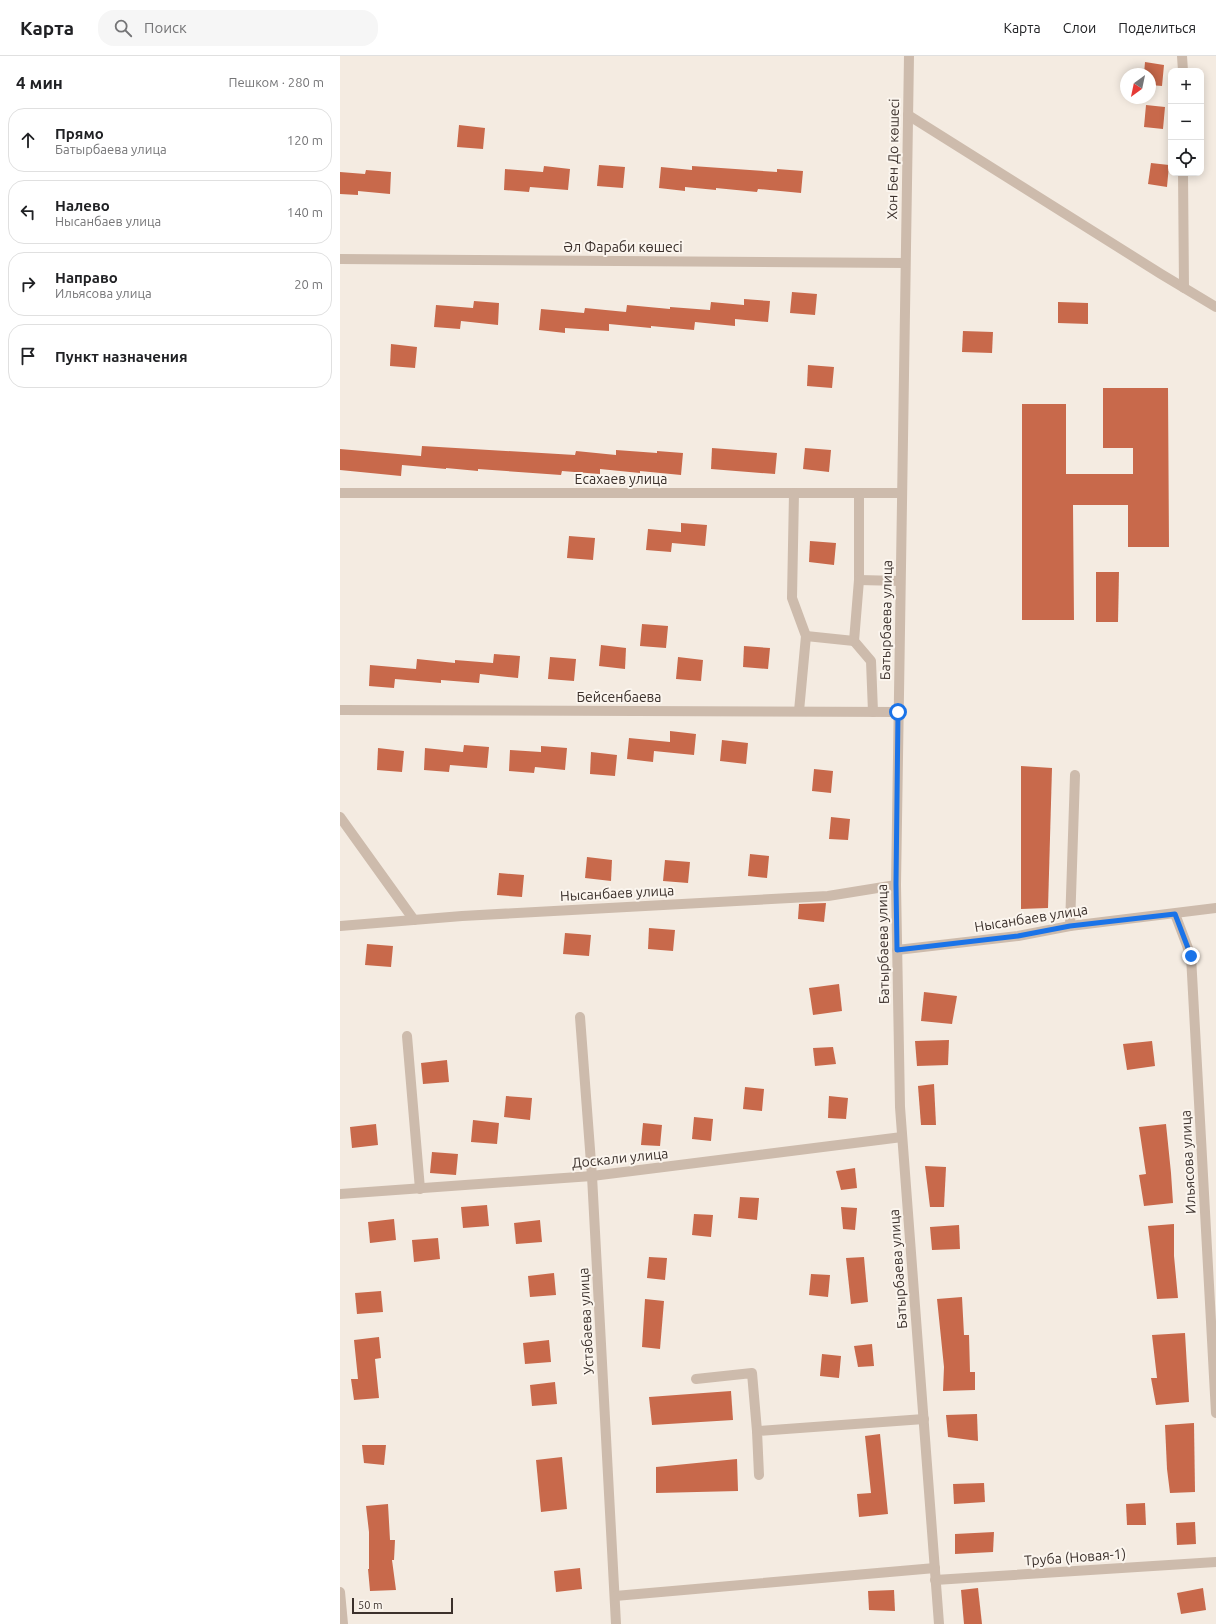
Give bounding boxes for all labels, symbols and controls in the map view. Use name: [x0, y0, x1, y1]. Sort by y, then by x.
search box: [98, 10, 378, 46]
text: Карта: [20, 17, 74, 39]
icon: search: [112, 17, 134, 39]
text: Поиск: [144, 19, 187, 36]
text: Карта: [1003, 20, 1041, 36]
text: Слои: [1063, 20, 1096, 36]
text: Поделиться: [1118, 20, 1196, 36]
north arrow: [1120, 68, 1156, 104]
map controls: [1168, 68, 1204, 176]
button: +: [1168, 68, 1204, 104]
text: 4 мин: [16, 73, 63, 92]
text: Пешком · 280 m: [228, 75, 324, 89]
street label: Хон Бен До көшесі: [884, 98, 902, 220]
button: −: [1168, 104, 1204, 140]
text: Прямо: [55, 125, 104, 142]
icon: ahead: [17, 129, 39, 151]
text: 120 m: [287, 133, 323, 147]
button: locate: [1168, 140, 1204, 176]
text: Батырбаева улица: [55, 142, 167, 156]
text: Налево: [55, 197, 110, 214]
icon: left: [17, 201, 39, 223]
text: 140 m: [287, 205, 323, 219]
text: Нысанбаев улица: [55, 214, 161, 228]
street label: Әл Фараби көшесі: [563, 239, 683, 255]
text: Направо: [55, 269, 118, 286]
icon: right: [17, 273, 39, 295]
text: 20 m: [294, 277, 323, 291]
text: Ильясова улица: [55, 286, 152, 300]
icon: arrive: [17, 345, 39, 367]
text: Пункт назначения: [55, 348, 188, 365]
street label: Есахаев улица: [575, 471, 667, 487]
street label: Батырбаева улица: [877, 560, 895, 680]
street label: Бейсенбаева: [576, 689, 662, 705]
route start: [889, 703, 907, 721]
street label: Нысанбаев улица: [559, 882, 675, 904]
street label: Батырбаева улица: [874, 884, 892, 1004]
street label: Нысанбаев улица: [973, 901, 1089, 935]
route end: [1182, 947, 1200, 965]
street label: Ильясова улица: [1177, 1110, 1199, 1214]
street label: Доскали улица: [571, 1145, 669, 1171]
street label: Батырбаева улица: [886, 1208, 910, 1330]
street label: Устабаева улица: [575, 1267, 597, 1375]
street label: Труба (Новая-1): [1023, 1545, 1127, 1569]
scale bar: [352, 1596, 453, 1615]
text: 50 m: [358, 1599, 382, 1611]

